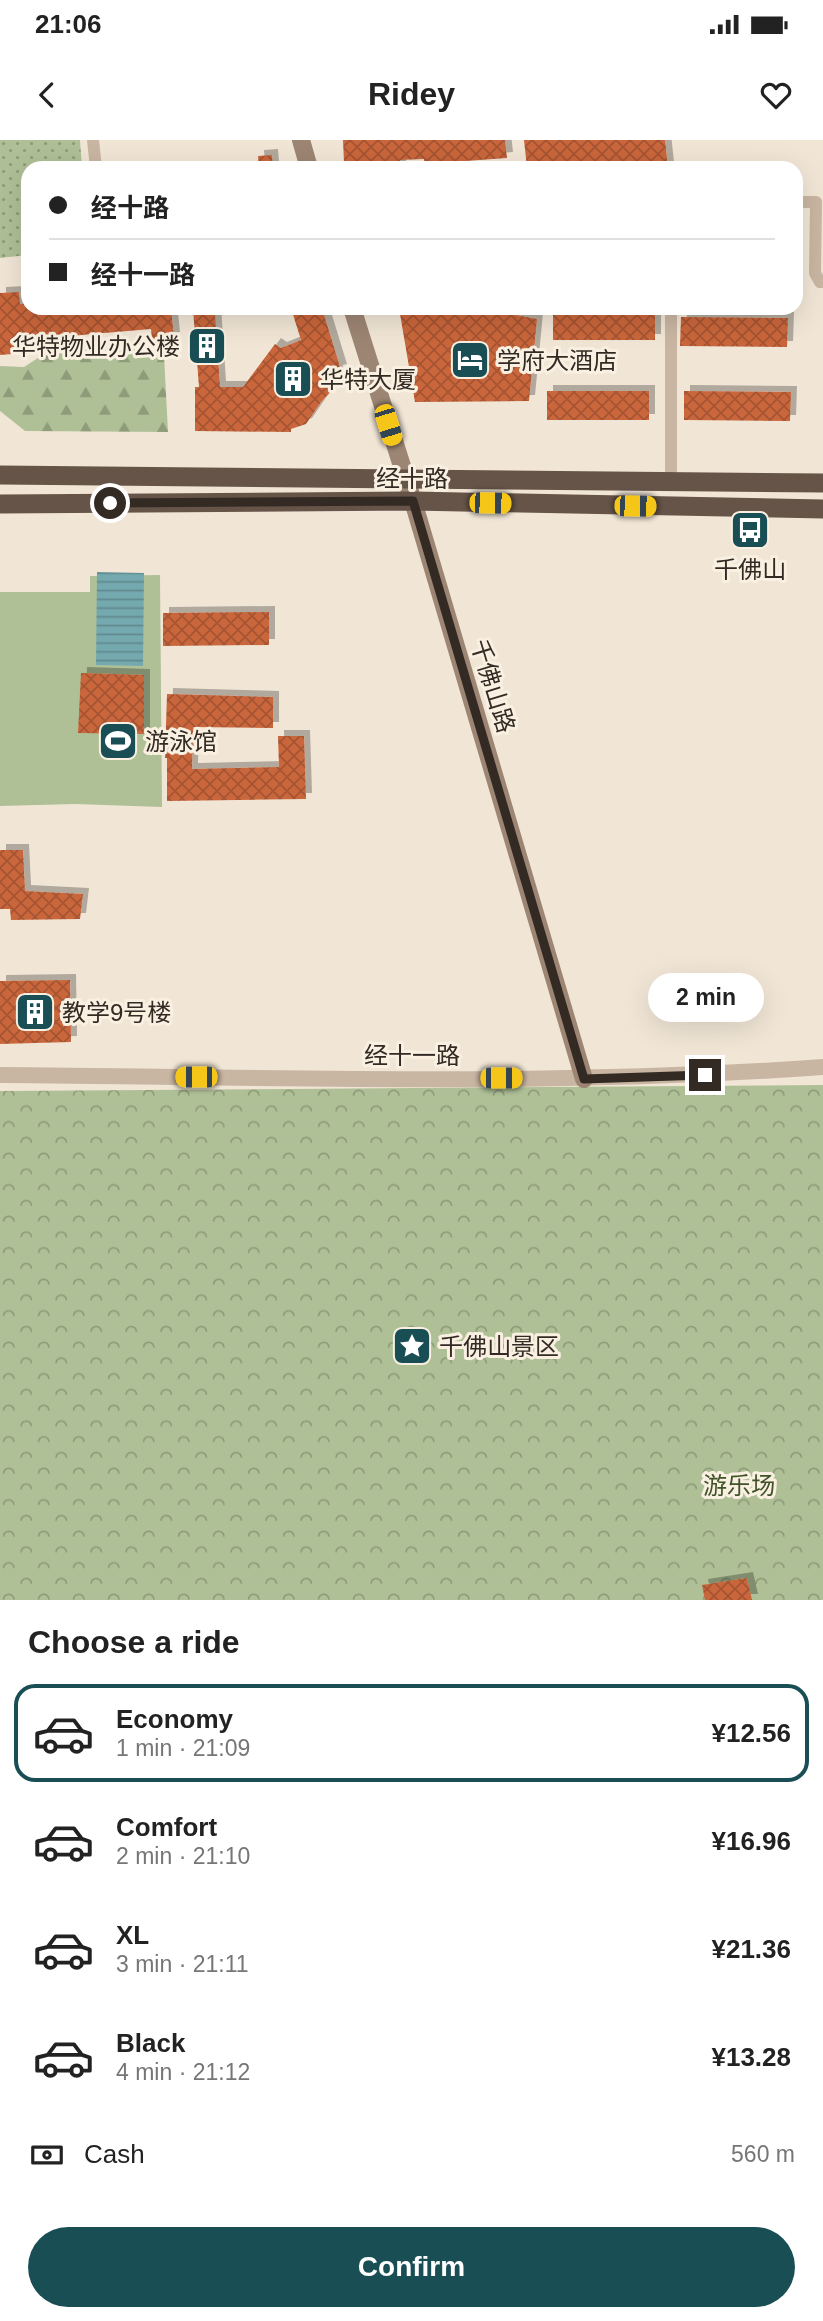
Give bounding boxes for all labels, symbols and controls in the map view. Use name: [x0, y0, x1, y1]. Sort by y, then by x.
text: 21:06: [35, 9, 102, 39]
icon: back: [28, 76, 66, 114]
text: Ridey: [368, 76, 455, 112]
icon: heart: [757, 76, 795, 114]
text: 经十路: [91, 193, 169, 223]
text: 经十一路: [91, 260, 195, 290]
building icon: 华特物业办公楼: [186, 325, 228, 367]
place label: 华特物业办公楼: [12, 333, 180, 360]
hotel icon: 学府大酒店: [449, 339, 491, 381]
place label: 学府大酒店: [497, 347, 617, 374]
building icon: 华特大厦: [272, 358, 314, 400]
place label: 华特大厦: [320, 366, 416, 393]
car: [372, 402, 405, 448]
street label: 经十路: [376, 465, 448, 492]
route start: [94, 487, 126, 519]
car: [469, 492, 512, 514]
car: [614, 495, 657, 517]
bus stop icon: 千佛山: [729, 509, 771, 551]
place label: 千佛山: [714, 556, 786, 583]
street label: 千佛山路: [466, 636, 520, 736]
sports icon: 游泳馆: [97, 720, 139, 762]
place label: 游泳馆: [145, 728, 217, 755]
callout: 2 min: [647, 974, 763, 1023]
text: 2 min: [676, 984, 736, 1010]
building icon: 教学9号楼: [14, 991, 56, 1033]
place label: 教学9号楼: [62, 999, 171, 1026]
street label: 经十一路: [364, 1042, 460, 1069]
route end: [689, 1059, 721, 1091]
car: [176, 1067, 218, 1088]
car: [481, 1068, 523, 1089]
place icon: 千佛山景区: [391, 1325, 433, 1367]
place label: 千佛山景区: [439, 1333, 559, 1360]
park label: 游乐场: [703, 1472, 775, 1499]
text: Choose a ride: [28, 1624, 240, 1660]
icon: car: [32, 1702, 95, 1765]
text: Economy: [116, 1704, 233, 1734]
text: ¥12.56: [711, 1718, 791, 1748]
text: 1 min · 21:09: [116, 1735, 250, 1761]
icon: car: [32, 1810, 95, 1873]
text: Comfort: [116, 1812, 217, 1842]
text: ¥16.96: [711, 1826, 791, 1856]
text: 2 min · 21:10: [116, 1843, 250, 1869]
icon: car: [32, 1918, 95, 1981]
text: XL: [116, 1920, 149, 1950]
text: ¥21.36: [711, 1934, 791, 1964]
text: 3 min · 21:11: [116, 1951, 249, 1977]
icon: car: [32, 2026, 95, 2089]
text: Black: [116, 2028, 185, 2058]
text: ¥13.28: [711, 2042, 791, 2072]
text: 4 min · 21:12: [116, 2059, 250, 2085]
icon: cash: [28, 2136, 66, 2174]
text: Cash: [84, 2139, 145, 2169]
text: 560 m: [731, 2141, 795, 2167]
button: Confirm: [28, 2227, 795, 2307]

